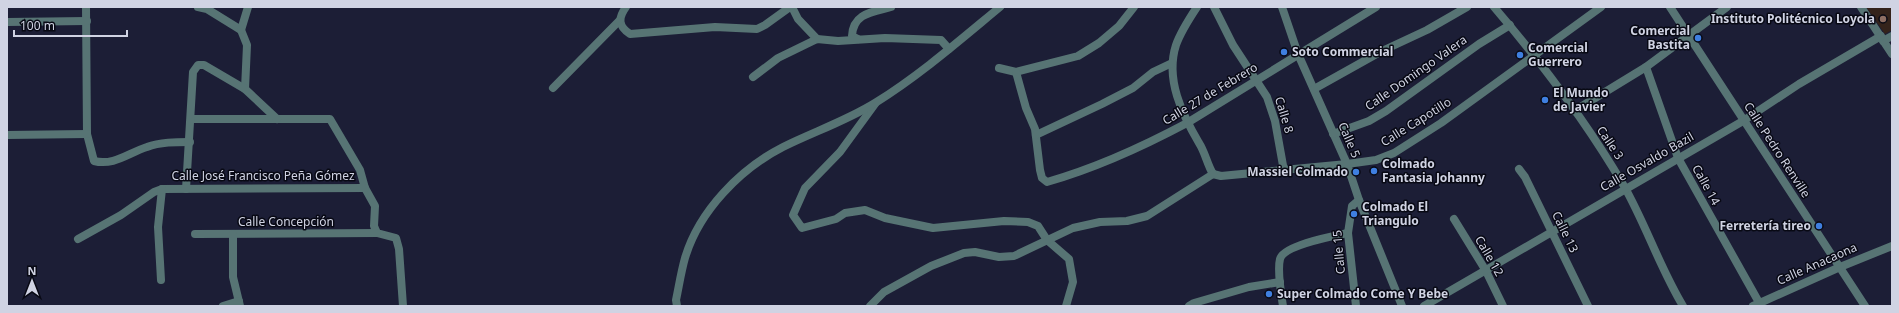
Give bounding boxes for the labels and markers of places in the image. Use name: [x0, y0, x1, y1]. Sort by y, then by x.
place label: Instituto Politécnico Loyola: [1711, 10, 1875, 27]
marker: Instituto Politécnico Loyola: [1878, 14, 1888, 24]
place label: Comercial Bastita: [1630, 22, 1690, 53]
marker: Comercial Bastita: [1693, 33, 1703, 43]
place label: Comercial Guerrero: [1528, 39, 1588, 70]
place label: Soto Commercial: [1292, 43, 1393, 60]
marker: Soto Commercial: [1279, 47, 1289, 57]
marker: Comercial Guerrero: [1515, 50, 1525, 60]
place label: El Mundo de Javier: [1553, 84, 1608, 115]
marker: El Mundo de Javier: [1540, 95, 1550, 105]
place label: Colmado Fantasia Johanny: [1382, 155, 1485, 186]
place label: Massiel Colmado: [1247, 163, 1348, 180]
marker: Colmado Fantasia Johanny: [1369, 166, 1379, 176]
marker: Massiel Colmado: [1351, 167, 1361, 177]
place label: Colmado El Triangulo: [1362, 198, 1428, 229]
marker: Colmado El Triangulo: [1349, 209, 1359, 219]
place label: Ferretería tireo: [1719, 217, 1811, 234]
marker: Ferretería tireo: [1814, 221, 1824, 231]
place label: Super Colmado Come Y Bebe: [1277, 285, 1448, 302]
marker: Super Colmado Come Y Bebe: [1264, 289, 1274, 299]

